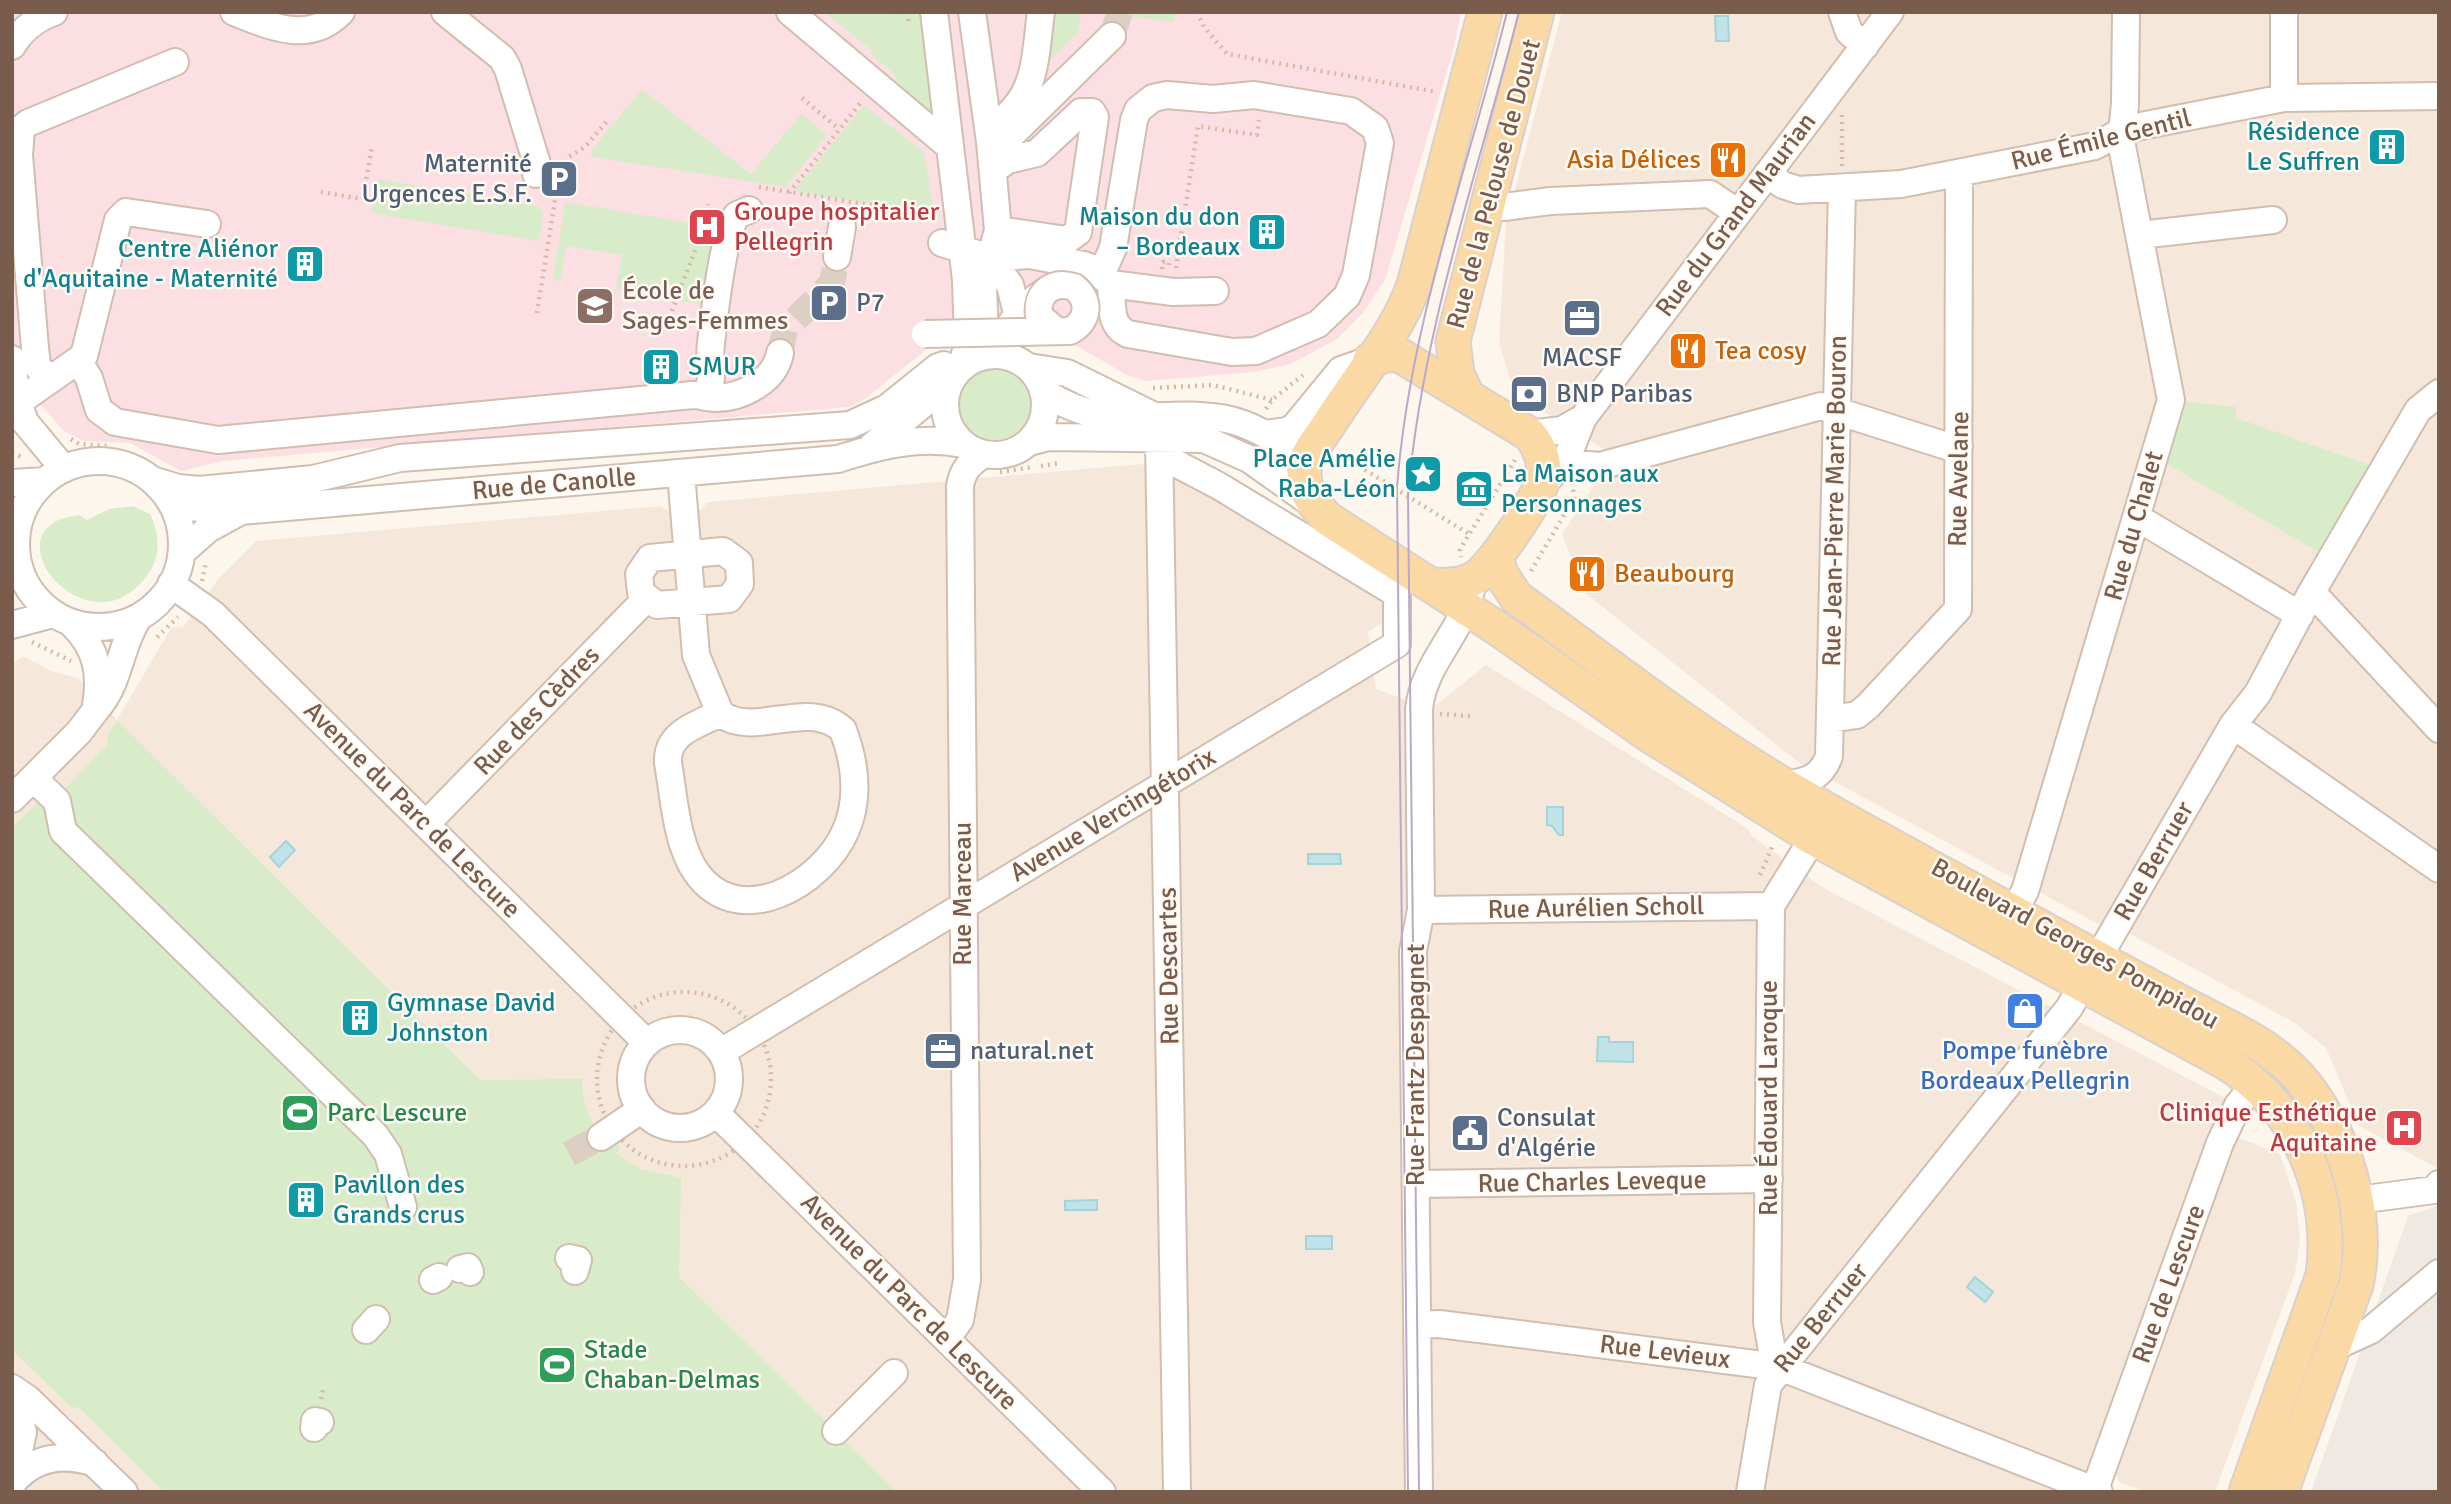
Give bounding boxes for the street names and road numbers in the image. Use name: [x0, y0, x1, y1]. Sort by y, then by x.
street label: Rue de la Pelouse de Douet: [1440, 36, 1548, 332]
street label: Rue Émile Gentil: [2008, 102, 2194, 178]
street label: Rue du Grand Maurian: [1649, 107, 1823, 323]
street label: Rue Jean-Pierre Marie Bouron: [1816, 335, 1854, 667]
street label: Rue Avelane: [1942, 411, 1976, 547]
street label: Rue du Chalet: [2097, 447, 2171, 605]
street label: Rue de Canolle: [471, 461, 637, 507]
street label: Rue des Cèdres: [467, 640, 607, 782]
street label: Avenue du Parc de Lescure: [297, 695, 527, 925]
street label: Avenue Vercingétorix: [1004, 741, 1222, 889]
street label: Rue Berruer: [2107, 795, 2201, 926]
street label: Rue Marceau: [947, 822, 979, 966]
street label: Boulevard Georges Pompidou: [1925, 851, 2225, 1037]
street label: Rue Descartes: [1152, 887, 1186, 1045]
street label: Rue Aurélien Scholl: [1487, 890, 1705, 926]
street label: Rue Frantz Despagnet: [1400, 944, 1432, 1186]
street label: Rue Édouard Laroque: [1753, 980, 1785, 1216]
street label: Rue Charles Leveque: [1477, 1164, 1707, 1200]
street label: Avenue du Parc de Lescure: [794, 1187, 1024, 1417]
street label: Rue de Lescure: [2126, 1200, 2212, 1368]
street label: Rue Berruer: [1767, 1256, 1875, 1380]
street label: Rue Levieux: [1598, 1328, 1732, 1376]

